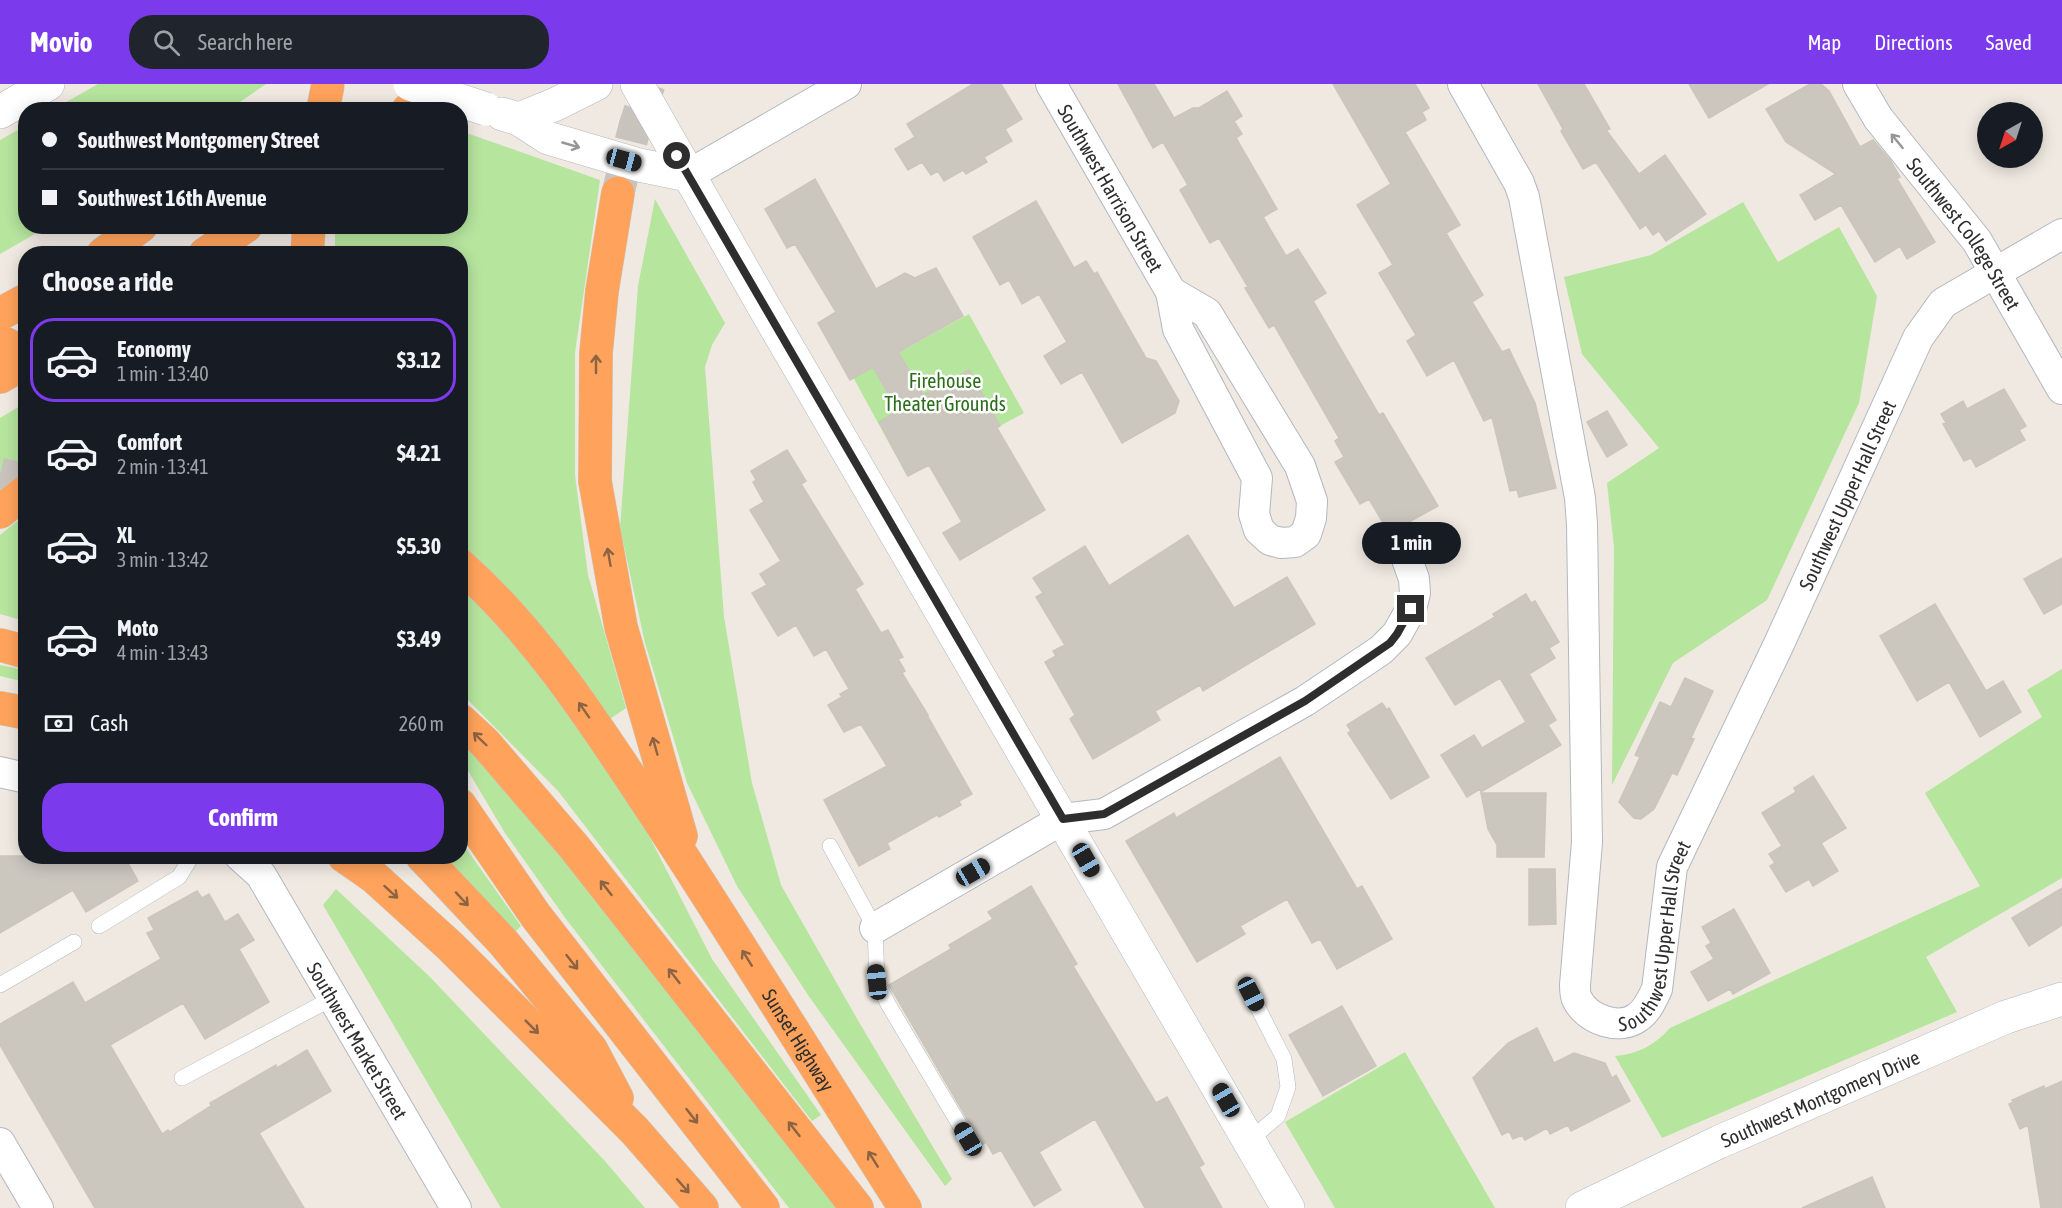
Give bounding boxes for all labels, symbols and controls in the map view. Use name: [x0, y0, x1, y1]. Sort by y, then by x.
search box: [129, 15, 549, 69]
text: Movio: [30, 26, 93, 58]
icon: search: [150, 26, 183, 59]
text: Search here: [198, 29, 293, 55]
text: Map: [1807, 30, 1841, 54]
text: Directions: [1874, 30, 1953, 54]
text: Saved: [1986, 30, 2032, 54]
street label: Southwest Harrison Street: [1054, 100, 1168, 276]
north arrow: [1977, 102, 2043, 168]
map controls: [1977, 102, 2043, 168]
text: Southwest Montgomery Street: [78, 127, 319, 153]
one-way arrow: [1890, 133, 1903, 149]
one-way arrow: [561, 140, 580, 151]
route start: [663, 142, 690, 169]
car: [604, 147, 644, 173]
street label: Southwest College Street: [1903, 153, 2026, 314]
text: Southwest 16th Avenue: [78, 185, 267, 211]
text: Choose a ride: [42, 266, 174, 297]
icon: car: [45, 333, 99, 387]
text: Economy: [117, 336, 191, 362]
text: $3.12: [397, 347, 441, 373]
one-way arrow: [590, 354, 602, 374]
text: 1 min · 13:40: [117, 362, 209, 385]
park label: Firehouse Theater Grounds: [884, 369, 1006, 415]
street label: Southwest Upper Hall Street: [1794, 396, 1900, 594]
icon: car: [45, 426, 99, 480]
text: Comfort: [117, 429, 182, 455]
text: $4.21: [397, 440, 441, 466]
text: 2 min · 13:41: [117, 455, 209, 478]
icon: car: [45, 519, 99, 573]
text: XL: [117, 522, 135, 548]
callout: 1 min: [1362, 522, 1460, 564]
text: 1 min: [1391, 531, 1432, 554]
text: $5.30: [397, 533, 441, 559]
text: 3 min · 13:42: [117, 548, 209, 571]
one-way arrow: [603, 548, 614, 568]
route end: [1397, 595, 1424, 622]
icon: car: [45, 612, 99, 666]
text: Moto: [117, 615, 159, 641]
text: $3.49: [397, 626, 441, 652]
text: 4 min · 13:43: [117, 641, 209, 664]
one-way arrow: [578, 702, 590, 718]
icon: cash: [42, 707, 75, 740]
text: Cash: [90, 710, 129, 736]
text: 260 m: [399, 712, 444, 735]
one-way arrow: [473, 732, 488, 746]
one-way arrow: [649, 737, 660, 756]
button: Confirm: [42, 783, 444, 852]
street label: Southwest Upper Hall Street: [1617, 836, 1695, 1035]
car: [1069, 840, 1103, 880]
car: [953, 855, 993, 889]
one-way arrow: [600, 880, 613, 896]
one-way arrow: [383, 885, 398, 899]
one-way arrow: [455, 891, 469, 906]
one-way arrow: [740, 950, 752, 967]
one-way arrow: [566, 954, 579, 970]
street label: Southwest Market Street: [303, 958, 413, 1123]
car: [866, 963, 888, 1001]
one-way arrow: [668, 968, 681, 984]
car: [1235, 974, 1267, 1014]
street label: Sunset Highway: [758, 984, 840, 1095]
one-way arrow: [524, 1019, 539, 1034]
street label: Southwest Montgomery Drive: [1717, 1045, 1923, 1151]
car: [1209, 1080, 1243, 1120]
one-way arrow: [686, 1108, 699, 1124]
car: [951, 1119, 985, 1159]
one-way arrow: [788, 1122, 801, 1138]
one-way arrow: [867, 1150, 880, 1167]
one-way arrow: [676, 1178, 690, 1193]

